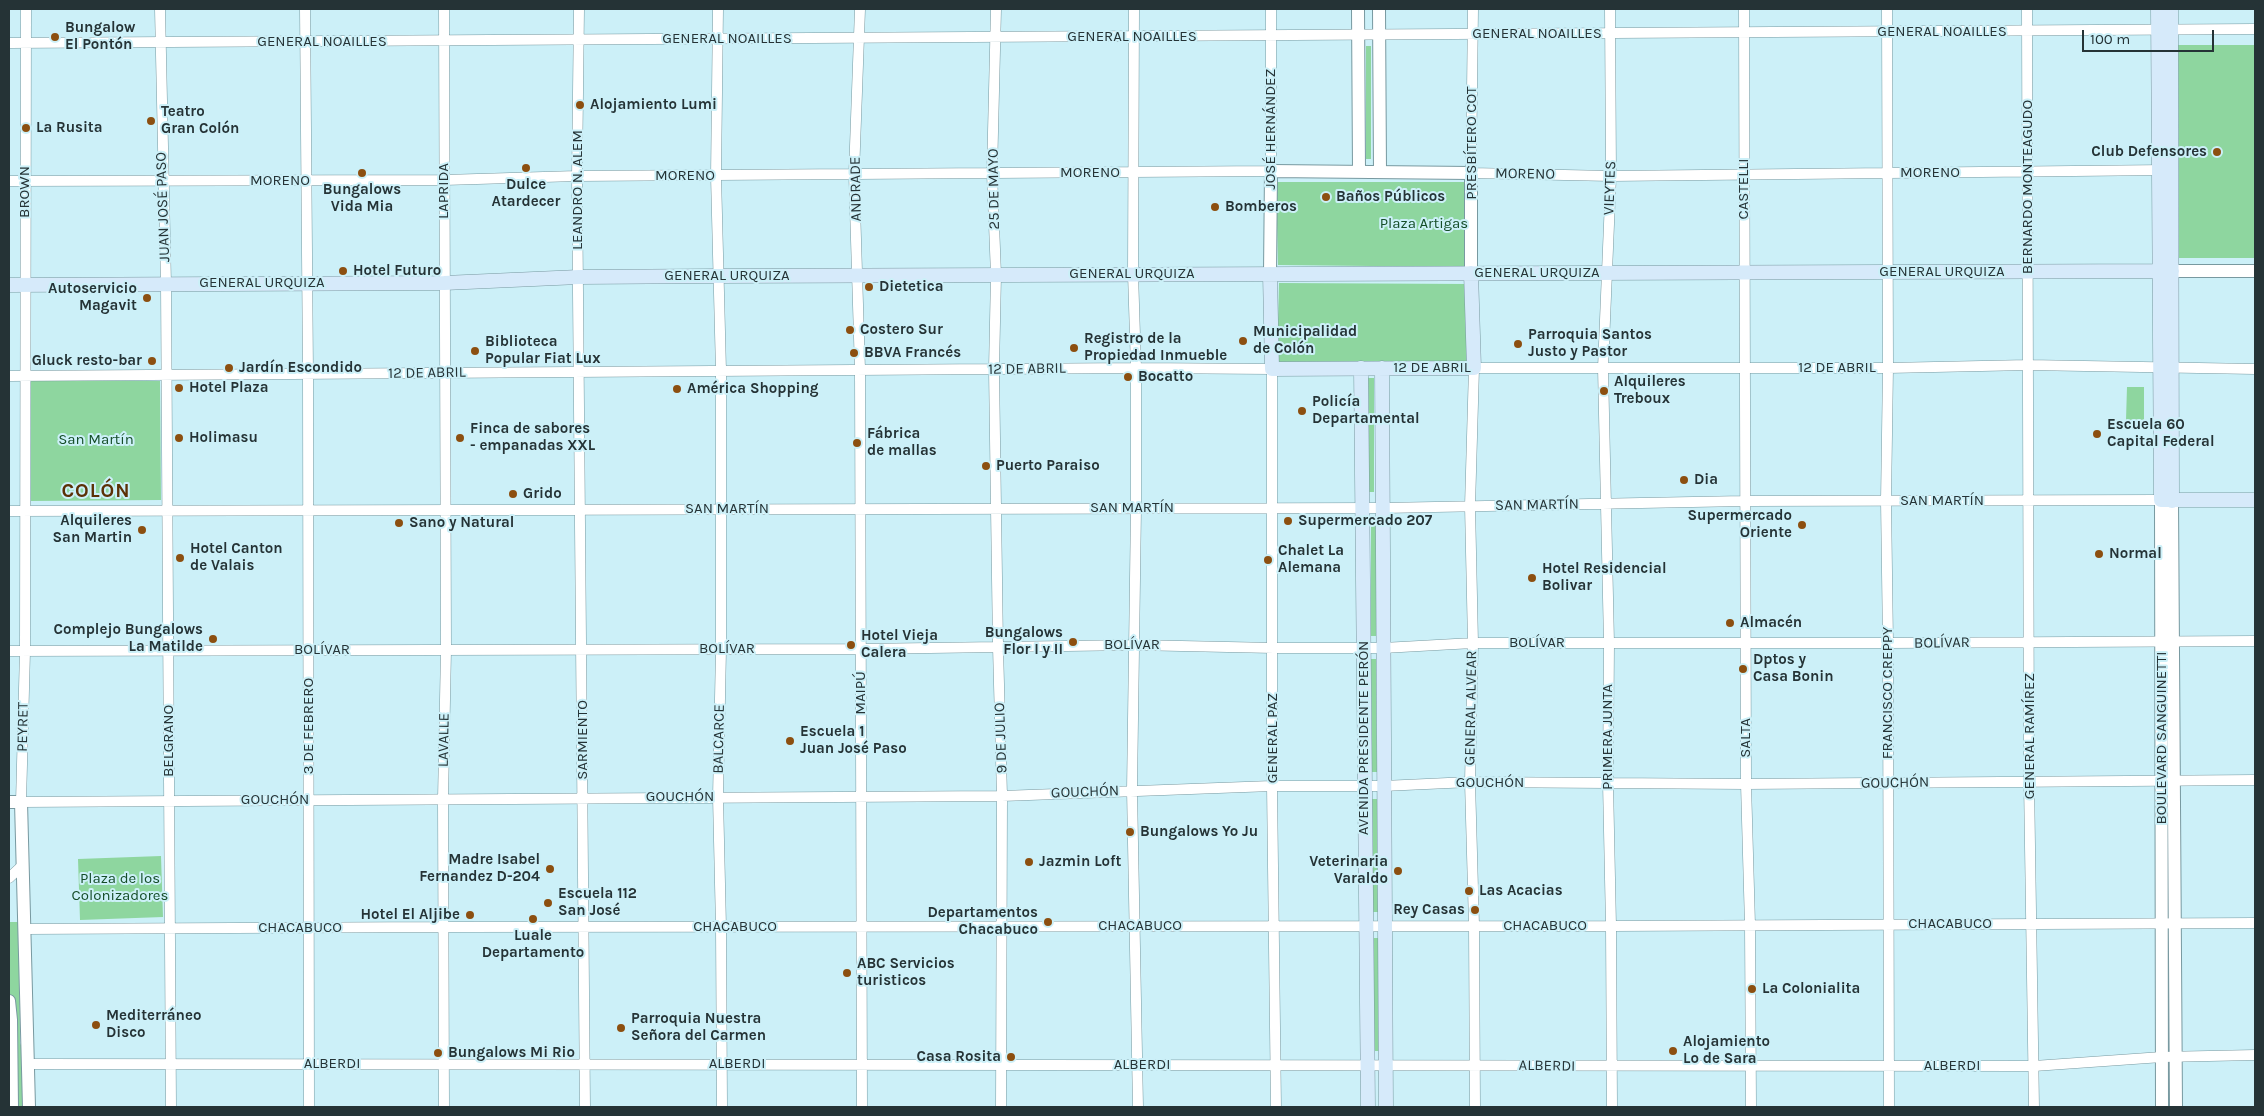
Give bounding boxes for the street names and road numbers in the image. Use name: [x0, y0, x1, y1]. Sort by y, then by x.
street label: GENERAL NOAILLES: [1877, 23, 2007, 41]
street label: GENERAL NOAILLES: [1472, 25, 1602, 43]
street label: GENERAL NOAILLES: [1067, 28, 1197, 46]
street label: GENERAL NOAILLES: [662, 30, 792, 48]
street label: GENERAL NOAILLES: [257, 33, 387, 51]
street label: JOSÉ HERNÁNDEZ: [1262, 69, 1280, 189]
street label: PRESBÍTERO COT: [1463, 86, 1481, 200]
street label: BERNARDO MONTEAGUDO: [2019, 100, 2037, 274]
street label: LEANDRO N. ALEM: [569, 130, 587, 250]
street label: 25 DE MAYO: [984, 148, 1004, 230]
street label: JUAN JOSÉ PASO: [152, 152, 174, 262]
street label: ANDRADE: [846, 156, 866, 222]
street label: CASTELLI: [1735, 158, 1753, 220]
street label: VIEYTES: [1600, 161, 1620, 215]
street label: LAPRIDA: [435, 163, 453, 219]
street label: MORENO: [1060, 164, 1120, 182]
street label: MORENO: [1495, 164, 1555, 184]
street label: MORENO: [1900, 164, 1960, 182]
street label: BROWN: [16, 166, 34, 218]
street label: MORENO: [655, 167, 715, 185]
street label: MORENO: [250, 172, 310, 190]
street label: GENERAL URQUIZA: [1879, 263, 2005, 281]
street label: GENERAL URQUIZA: [1474, 264, 1600, 282]
street label: GENERAL URQUIZA: [1069, 265, 1195, 283]
street label: GENERAL URQUIZA: [664, 267, 790, 285]
street label: GENERAL URQUIZA: [199, 274, 325, 292]
street label: 12 DE ABRIL: [988, 359, 1066, 379]
street label: 12 DE ABRIL: [1393, 359, 1471, 377]
street label: 12 DE ABRIL: [1798, 359, 1876, 377]
street label: 12 DE ABRIL: [388, 363, 466, 383]
street label: SAN MARTÍN: [1900, 492, 1984, 510]
street label: SAN MARTÍN: [1495, 495, 1579, 515]
street label: SAN MARTÍN: [1090, 499, 1174, 517]
street label: SAN MARTÍN: [685, 500, 769, 518]
street label: FRANCISCO CREPPY: [1879, 627, 1897, 759]
street label: BOLÍVAR: [1509, 634, 1565, 652]
street label: BOLÍVAR: [1914, 634, 1970, 652]
street label: BOLÍVAR: [1104, 636, 1160, 654]
street label: BOLÍVAR: [699, 640, 755, 658]
street label: BOLÍVAR: [294, 641, 350, 659]
street label: AVENIDA PRESIDENTE PERÓN: [1355, 641, 1373, 835]
street label: GENERAL ALVEAR: [1461, 650, 1481, 766]
street label: BOULEVARD SANGUINETTI: [2153, 652, 2171, 824]
street label: MAIPÚ: [852, 671, 870, 715]
street label: GENERAL RAMÍREZ: [2021, 673, 2039, 799]
street label: 3 DE FEBRERO: [300, 678, 318, 774]
street label: PRIMERA JUNTA: [1599, 684, 1617, 790]
street label: GENERAL PAZ: [1264, 693, 1282, 783]
street label: SARMIENTO: [574, 700, 592, 780]
street label: PEYRET: [14, 702, 32, 752]
street label: 9 DE JULIO: [991, 702, 1011, 774]
street label: BALCARCE: [709, 704, 729, 774]
street label: BELGRANO: [160, 705, 178, 777]
street label: LAVALLE: [435, 713, 453, 767]
street label: SALTA: [1737, 718, 1755, 758]
street label: GOUCHÓN: [1861, 773, 1929, 793]
street label: GOUCHÓN: [1456, 774, 1524, 792]
street label: GOUCHÓN: [1051, 782, 1119, 802]
street label: GOUCHÓN: [646, 788, 714, 806]
street label: GOUCHÓN: [241, 791, 309, 809]
street label: CHACABUCO: [1908, 915, 1992, 933]
street label: CHACABUCO: [1098, 917, 1182, 935]
street label: CHACABUCO: [1503, 917, 1587, 935]
street label: CHACABUCO: [693, 918, 777, 936]
street label: CHACABUCO: [258, 919, 342, 937]
street label: ALBERDI: [304, 1055, 360, 1073]
street label: ALBERDI: [709, 1055, 765, 1073]
street label: ALBERDI: [1114, 1056, 1170, 1074]
street label: ALBERDI: [1519, 1057, 1575, 1075]
street label: ALBERDI: [1924, 1057, 1980, 1075]

